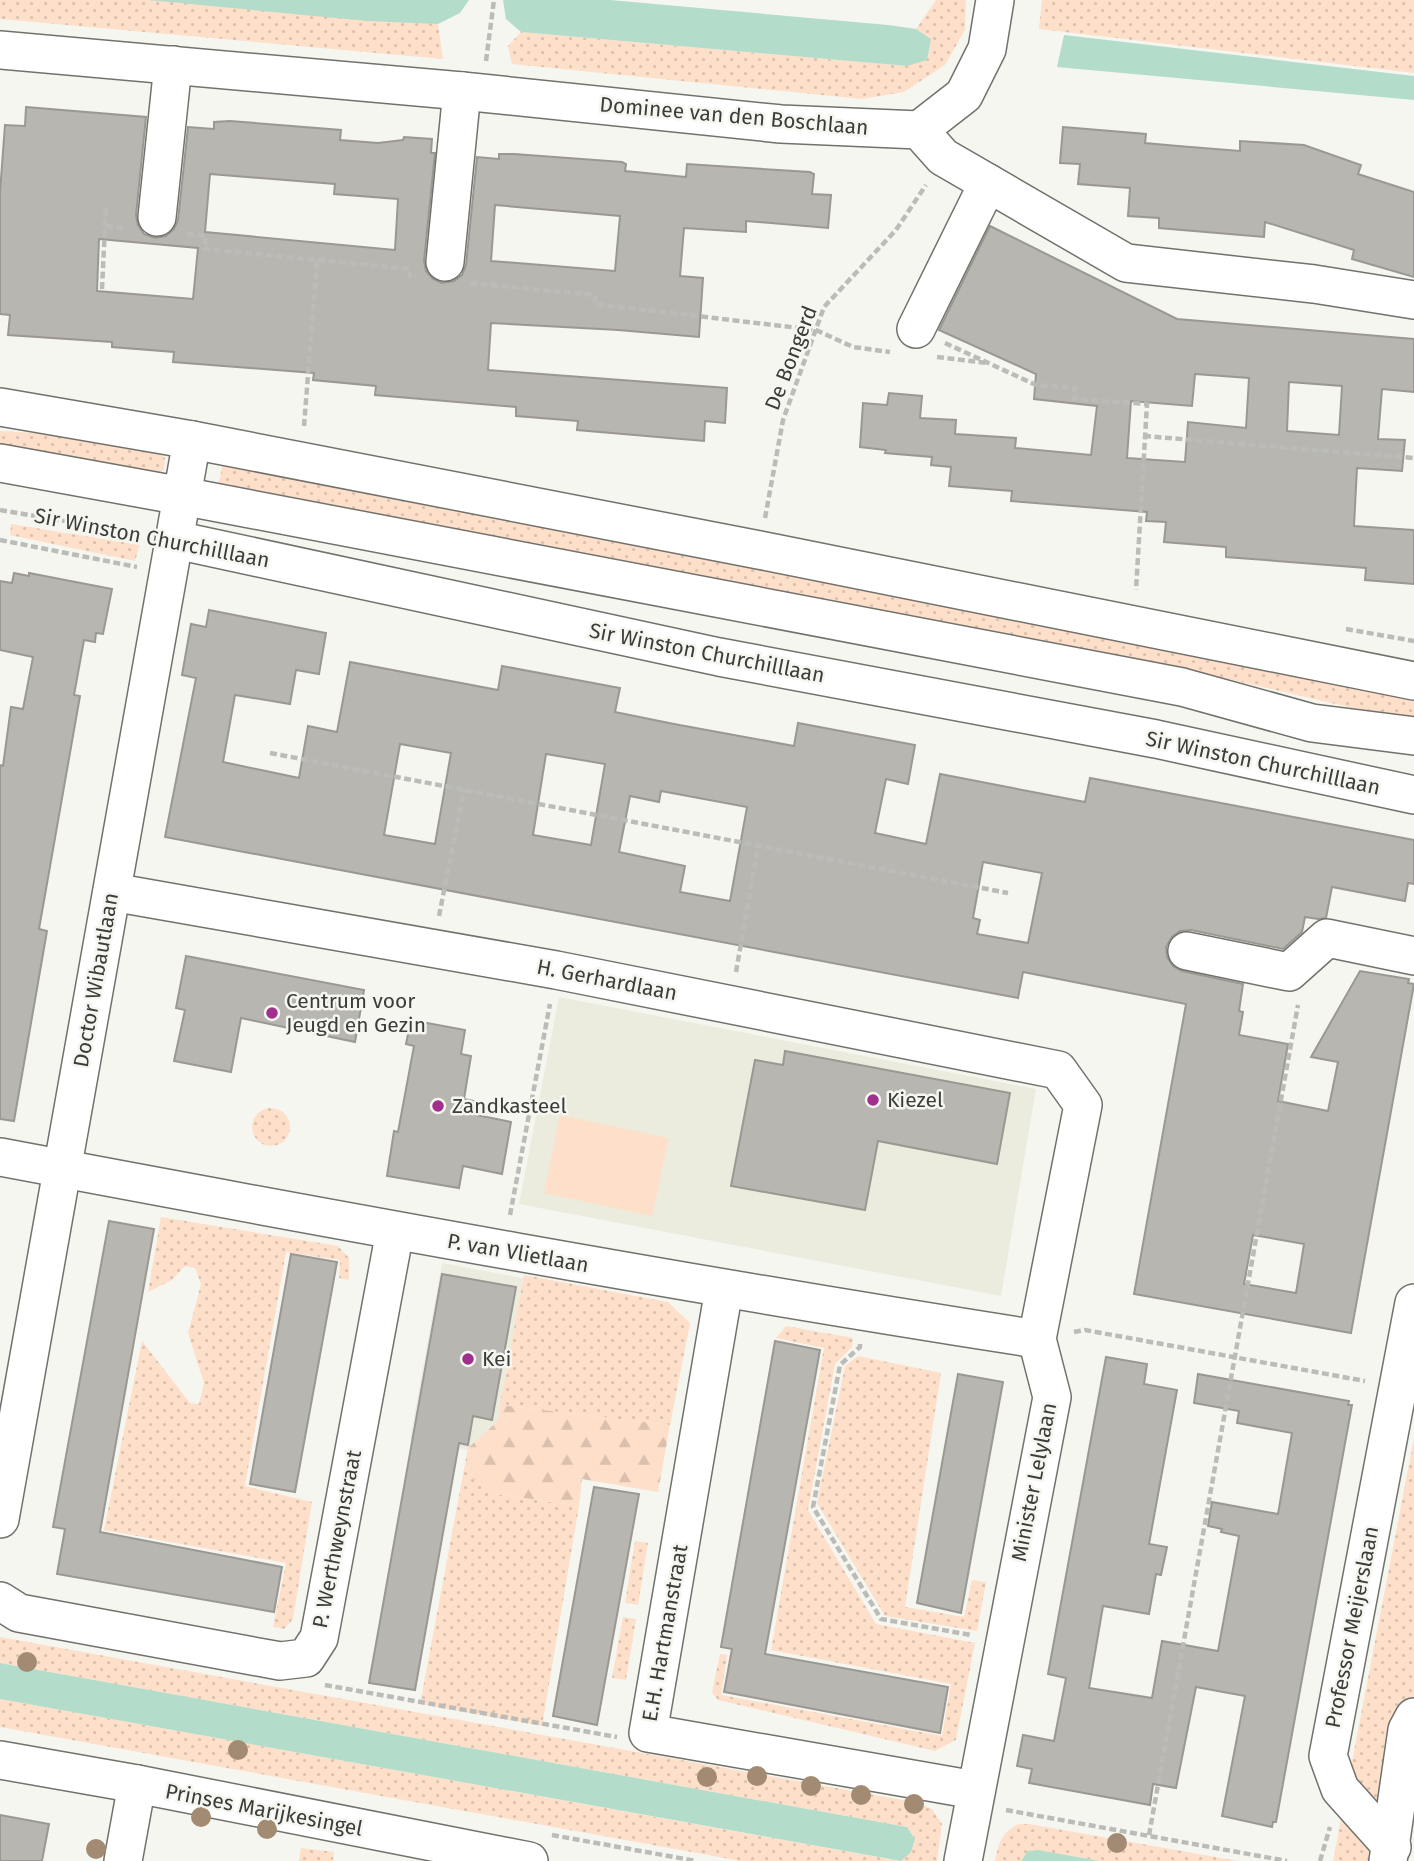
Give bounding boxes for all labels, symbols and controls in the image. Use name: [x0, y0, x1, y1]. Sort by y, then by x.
street label: Dominee van den Boschlaan: [598, 91, 870, 141]
street label: De Bongerd: [759, 302, 823, 414]
street label: Sir Winston Churchilllaan: [32, 502, 272, 574]
street label: Sir Winston Churchilllaan: [587, 617, 827, 689]
street label: Sir Winston Churchilllaan: [1143, 725, 1383, 801]
street label: Doctor Wibautlaan: [68, 891, 124, 1069]
street label: H. Gerhardlaan: [535, 954, 679, 1006]
place label: Centrum voor Jeugd en Gezin: [286, 988, 426, 1038]
marker: Centrum voor Jeugd en Gezin: [264, 1005, 280, 1021]
place label: Kiezel: [887, 1087, 943, 1113]
marker: Kiezel: [865, 1092, 881, 1108]
place label: Zandkasteel: [452, 1093, 567, 1119]
marker: Zandkasteel: [430, 1098, 446, 1114]
street label: P. van Vlietlaan: [445, 1228, 591, 1278]
place label: Kei: [482, 1346, 511, 1372]
marker: Kei: [460, 1351, 476, 1367]
street label: Minister Lelylaan: [1006, 1400, 1062, 1564]
street label: P. Werthweynstraat: [307, 1447, 367, 1630]
street label: Professor Meijerslaan: [1320, 1524, 1384, 1730]
street label: E.H. Hartmanstraat: [637, 1542, 693, 1724]
street label: Prinses Marijkesingel: [163, 1778, 365, 1842]

